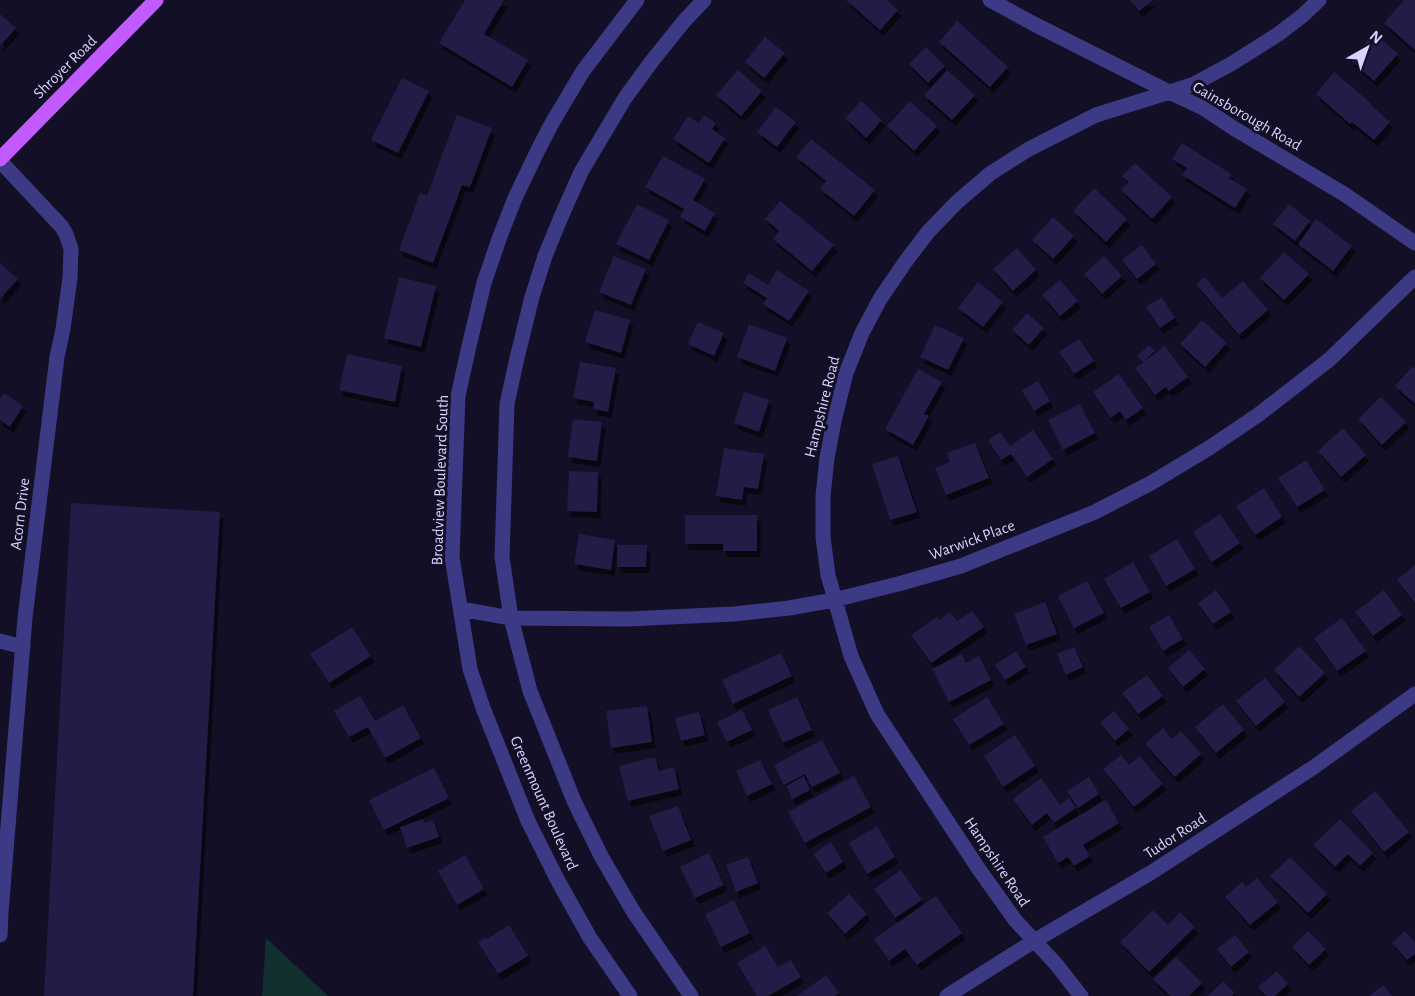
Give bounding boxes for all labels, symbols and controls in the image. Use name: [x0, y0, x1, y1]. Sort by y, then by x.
north arrow: [1337, 18, 1397, 78]
text: N: [1367, 28, 1385, 47]
street label: Shroyer Road: [30, 32, 100, 102]
street label: Gainsborough Road: [1190, 78, 1304, 154]
street label: Hampshire Road: [802, 355, 842, 459]
street label: Broadview Boulevard South: [429, 394, 451, 566]
street label: Acorn Drive: [8, 477, 32, 551]
street label: Warwick Place: [927, 517, 1017, 563]
street label: Greenmount Boulevard: [507, 734, 581, 872]
street label: Tudor Road: [1141, 810, 1209, 862]
street label: Hampshire Road: [961, 814, 1033, 910]

